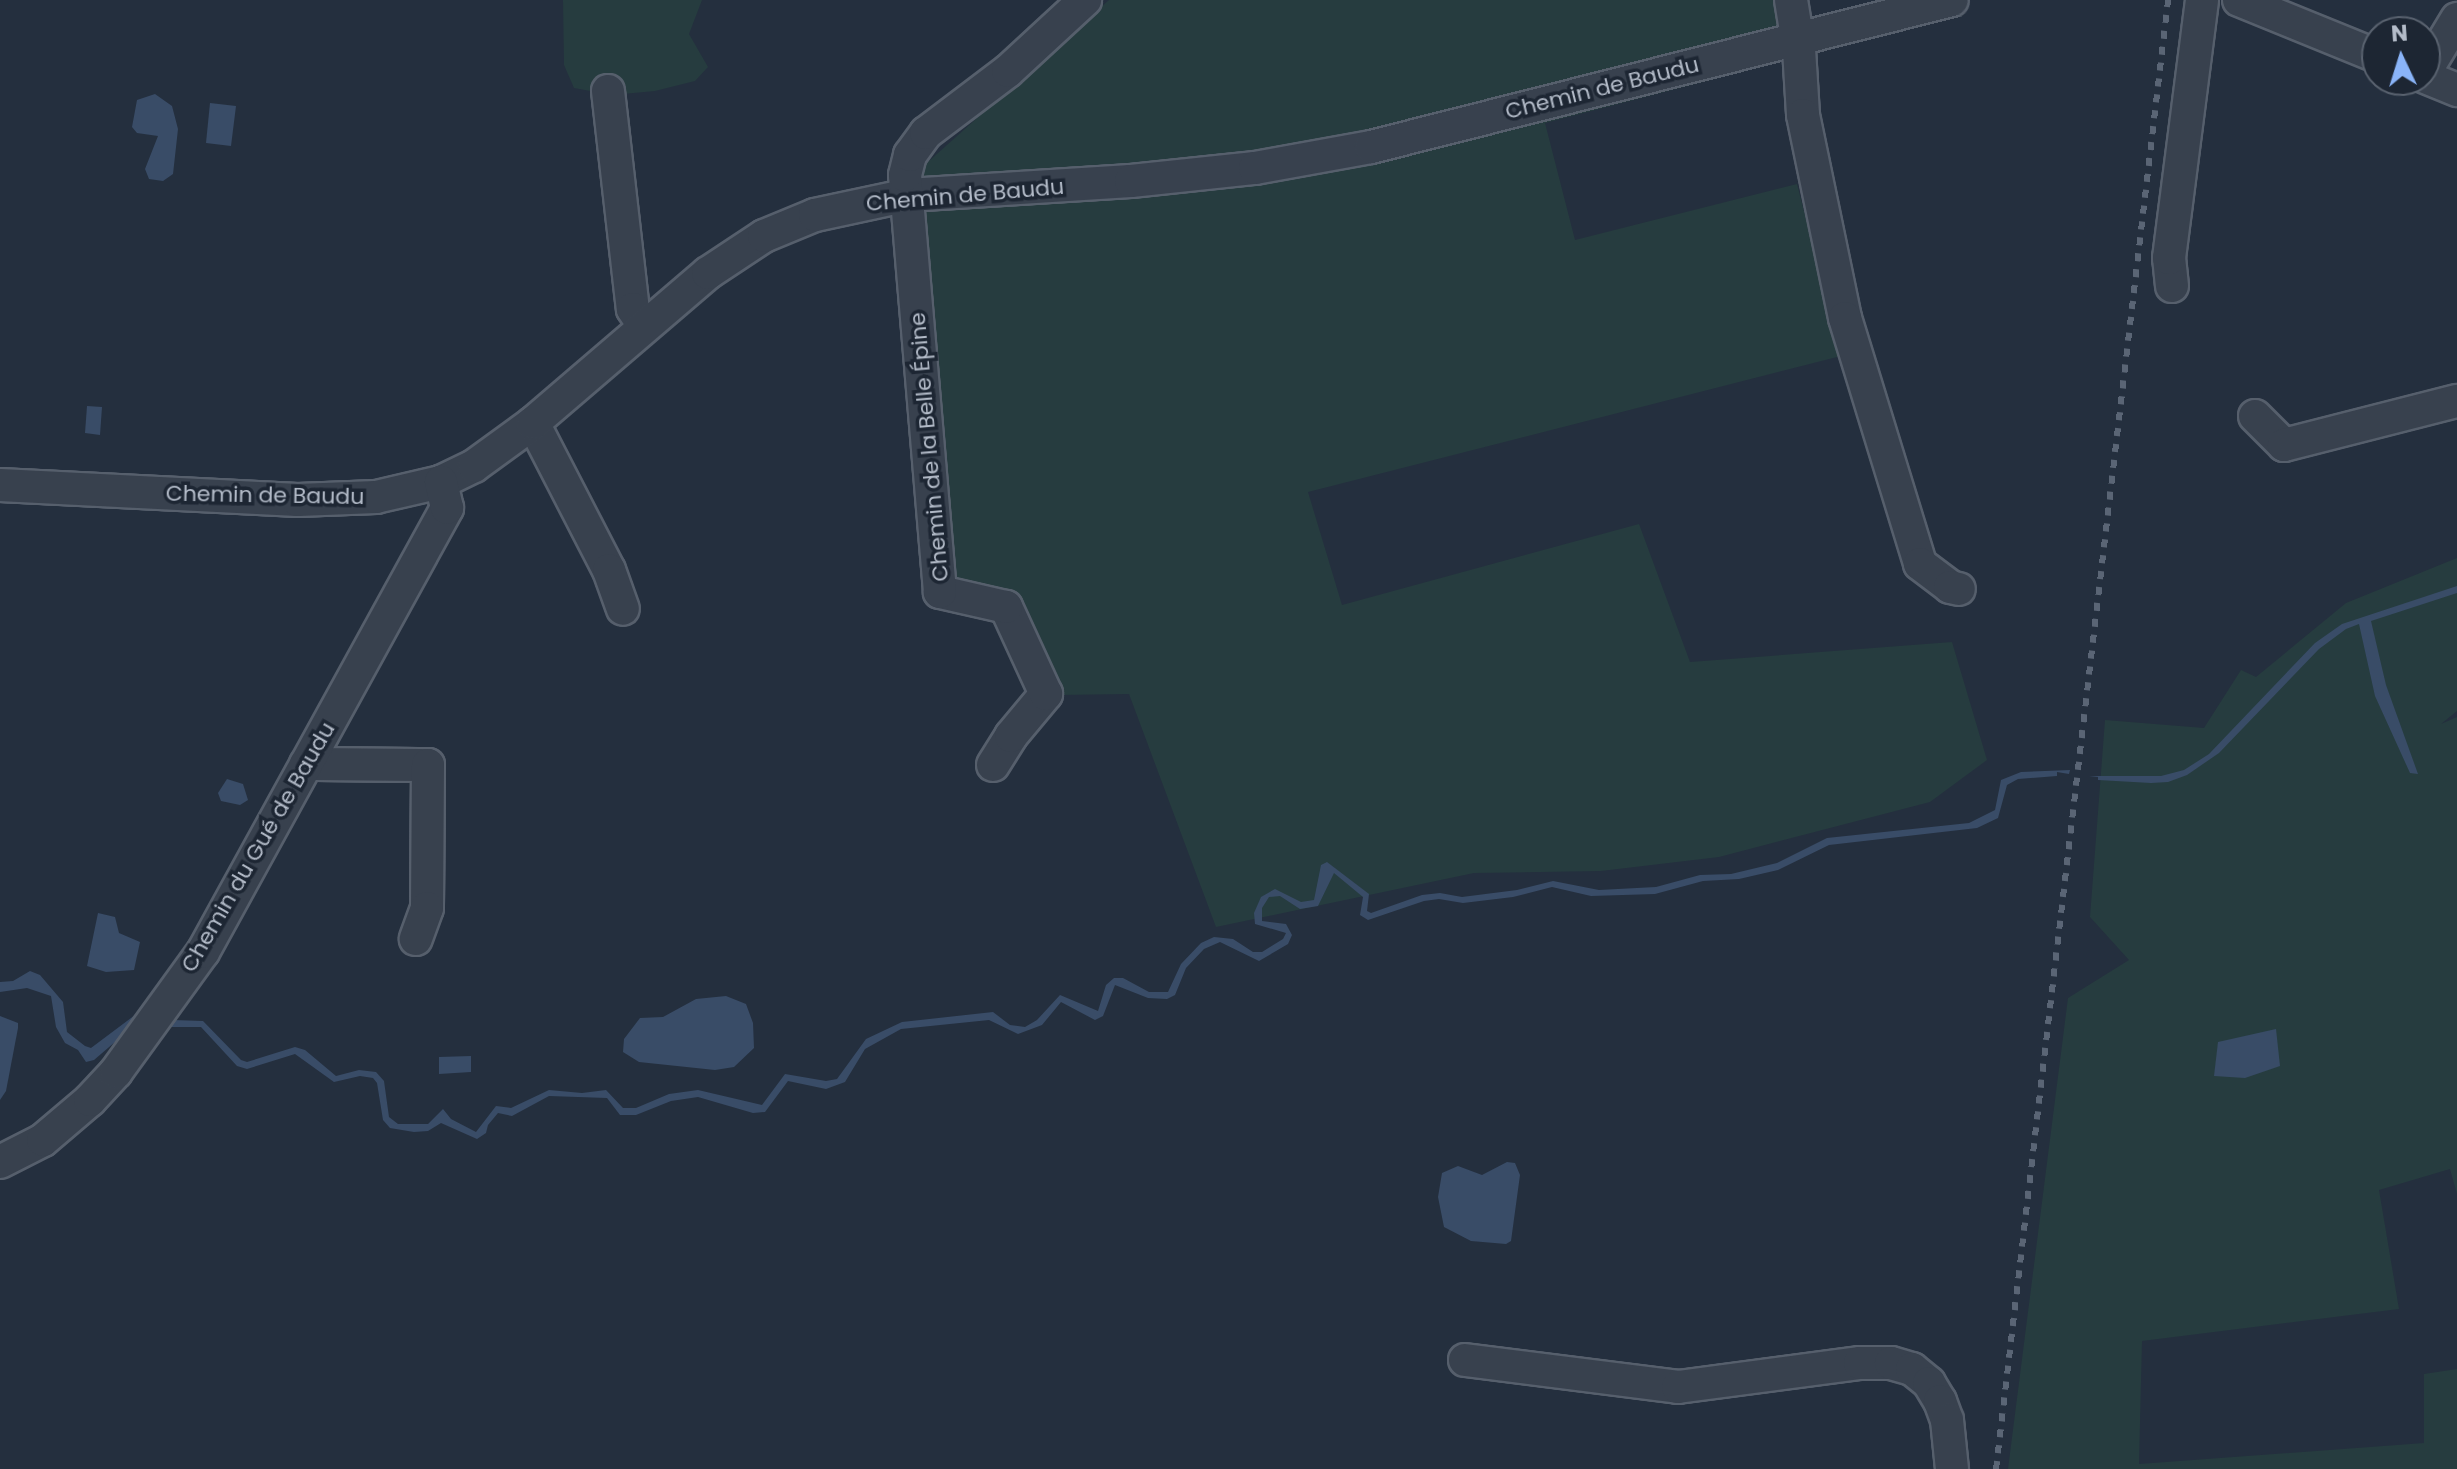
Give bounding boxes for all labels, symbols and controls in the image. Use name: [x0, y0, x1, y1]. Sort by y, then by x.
north arrow: [2361, 16, 2441, 96]
text: N: [2390, 18, 2409, 50]
street label: Chemin de Baudu: [1503, 51, 1701, 125]
street label: Chemin de Baudu: [865, 173, 1065, 217]
street label: Chemin de la Belle Épine: [904, 311, 954, 583]
street label: Chemin de Baudu: [166, 480, 364, 510]
street label: Chemin du Gué de Baudu: [176, 717, 340, 977]

